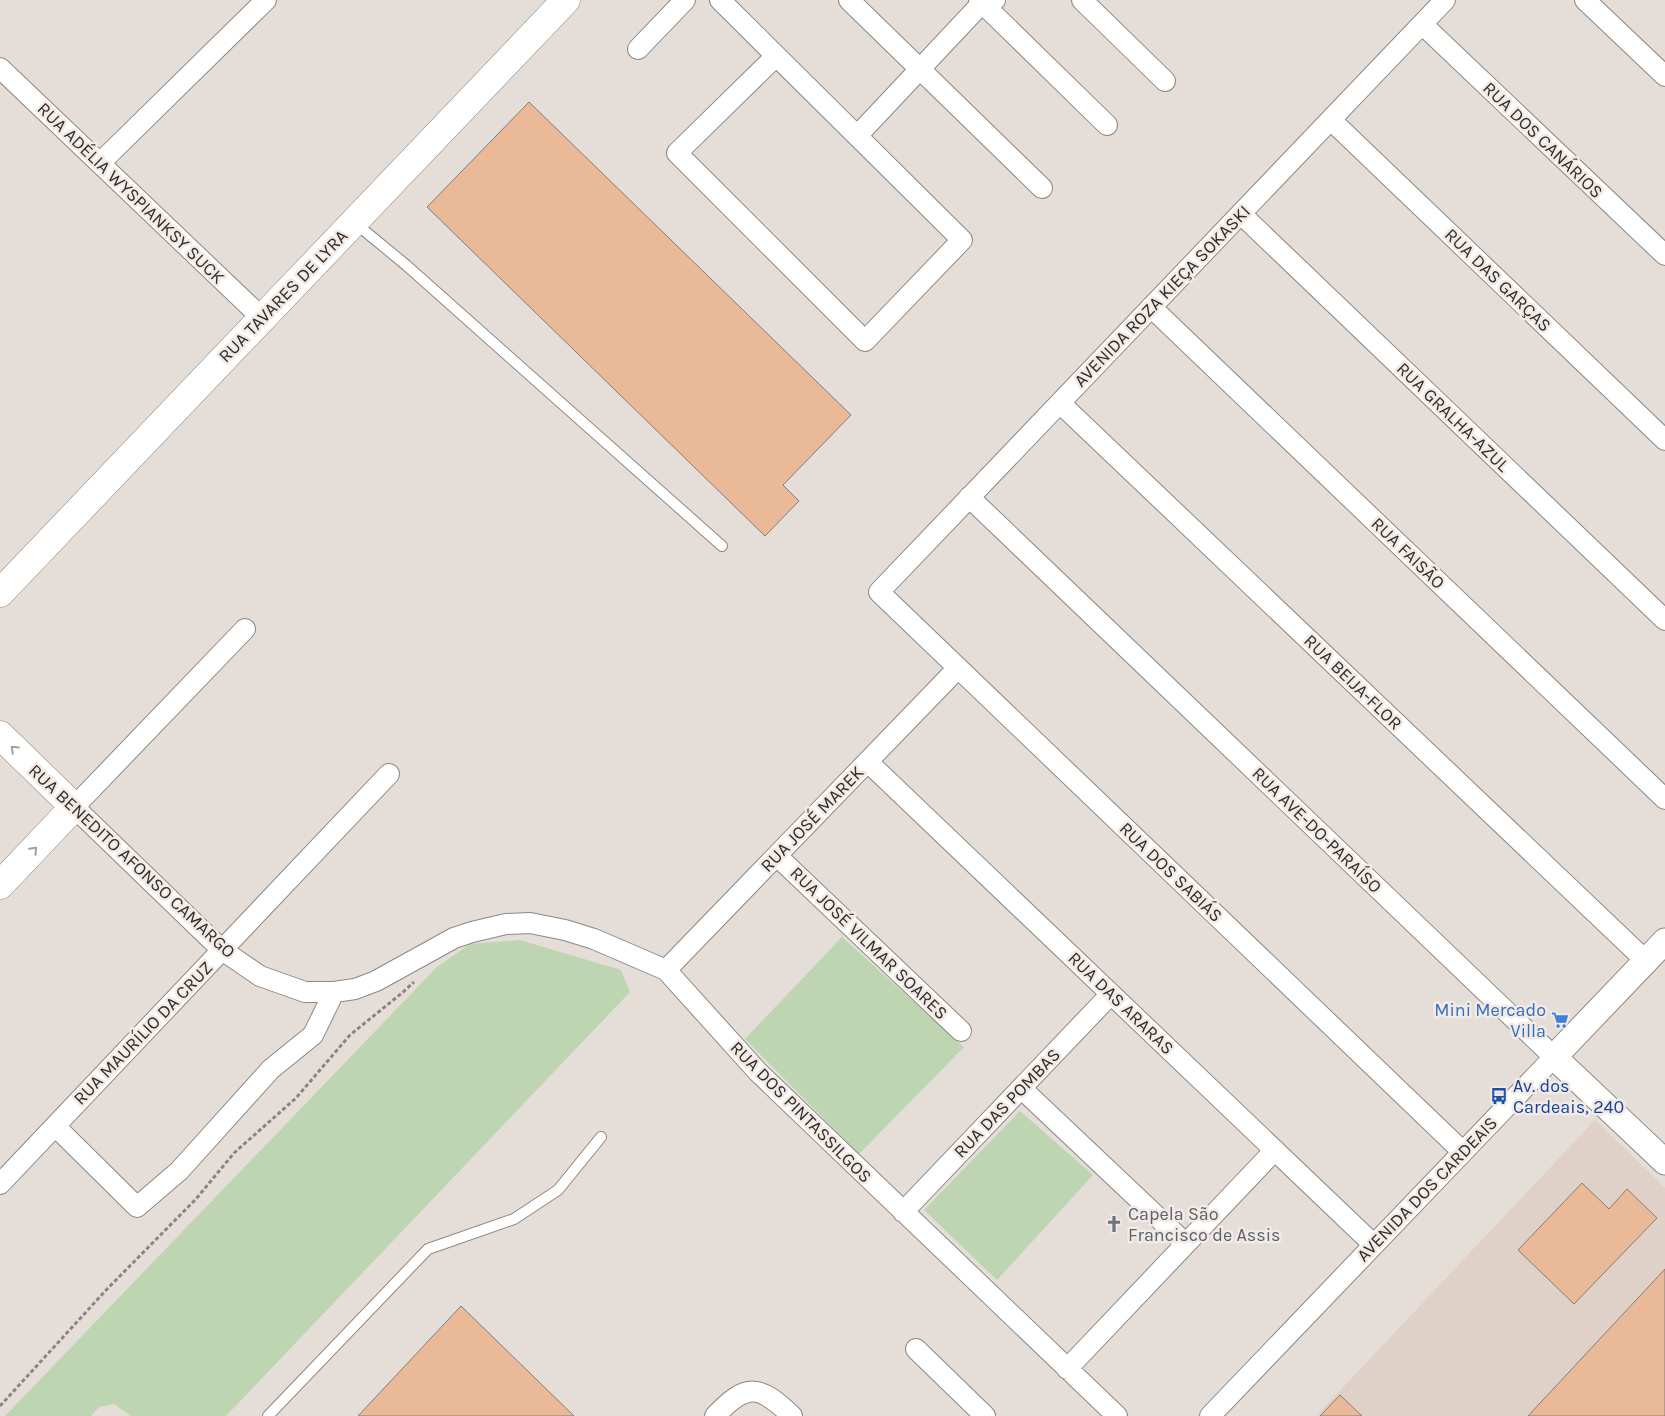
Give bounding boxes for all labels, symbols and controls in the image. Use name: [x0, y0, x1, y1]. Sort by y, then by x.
street label: RUA DOS CANÁRIOS: [1478, 76, 1608, 203]
street label: RUA ADÉLIA WYSPIANKSY SUCK: [33, 97, 230, 288]
street label: AVENIDA ROZA KIEÇA SOKASKI: [1069, 201, 1255, 391]
street label: RUA DAS GARÇAS: [1440, 223, 1556, 337]
street label: RUA TAVARES DE LYRA: [214, 225, 352, 367]
street label: RUA GRALHA-AZUL: [1392, 357, 1514, 477]
street label: RUA FAISÃO: [1367, 512, 1449, 594]
street label: RUA BEIJA-FLOR: [1299, 630, 1407, 734]
one-way arrow: [11, 746, 20, 755]
street label: RUA BENEDITO AFONSO CAMARGO: [24, 759, 240, 963]
street label: RUA JOSÉ MAREK: [755, 761, 868, 877]
street label: RUA AVE-DO-PARAÍSO: [1247, 762, 1387, 898]
street label: RUA DOS SABIÁS: [1115, 817, 1228, 927]
one-way arrow: [28, 846, 37, 855]
street label: RUA JOSÉ VILMAR SOARES: [786, 861, 953, 1024]
street label: RUA DAS ARARAS: [1063, 947, 1179, 1059]
street label: RUA MAURÍLIO DA CRUZ: [68, 956, 217, 1109]
place label: Mini Mercado Villa: [1434, 999, 1546, 1042]
supermarket icon: Mini Mercado Villa: [1550, 1010, 1570, 1030]
street label: RUA DOS PINTASSILGOS: [726, 1037, 876, 1187]
street label: RUA DAS POMBAS: [949, 1044, 1065, 1162]
place label: Av. dos Cardeais, 240: [1513, 1075, 1624, 1118]
bus stop icon: Av. dos Cardeais, 240: [1489, 1086, 1509, 1106]
street label: AVENIDA DOS CARDEAIS: [1352, 1112, 1502, 1266]
place label: Capela São Francisco de Assis: [1128, 1203, 1281, 1246]
church icon: Capela São Francisco de Assis: [1104, 1214, 1124, 1234]

